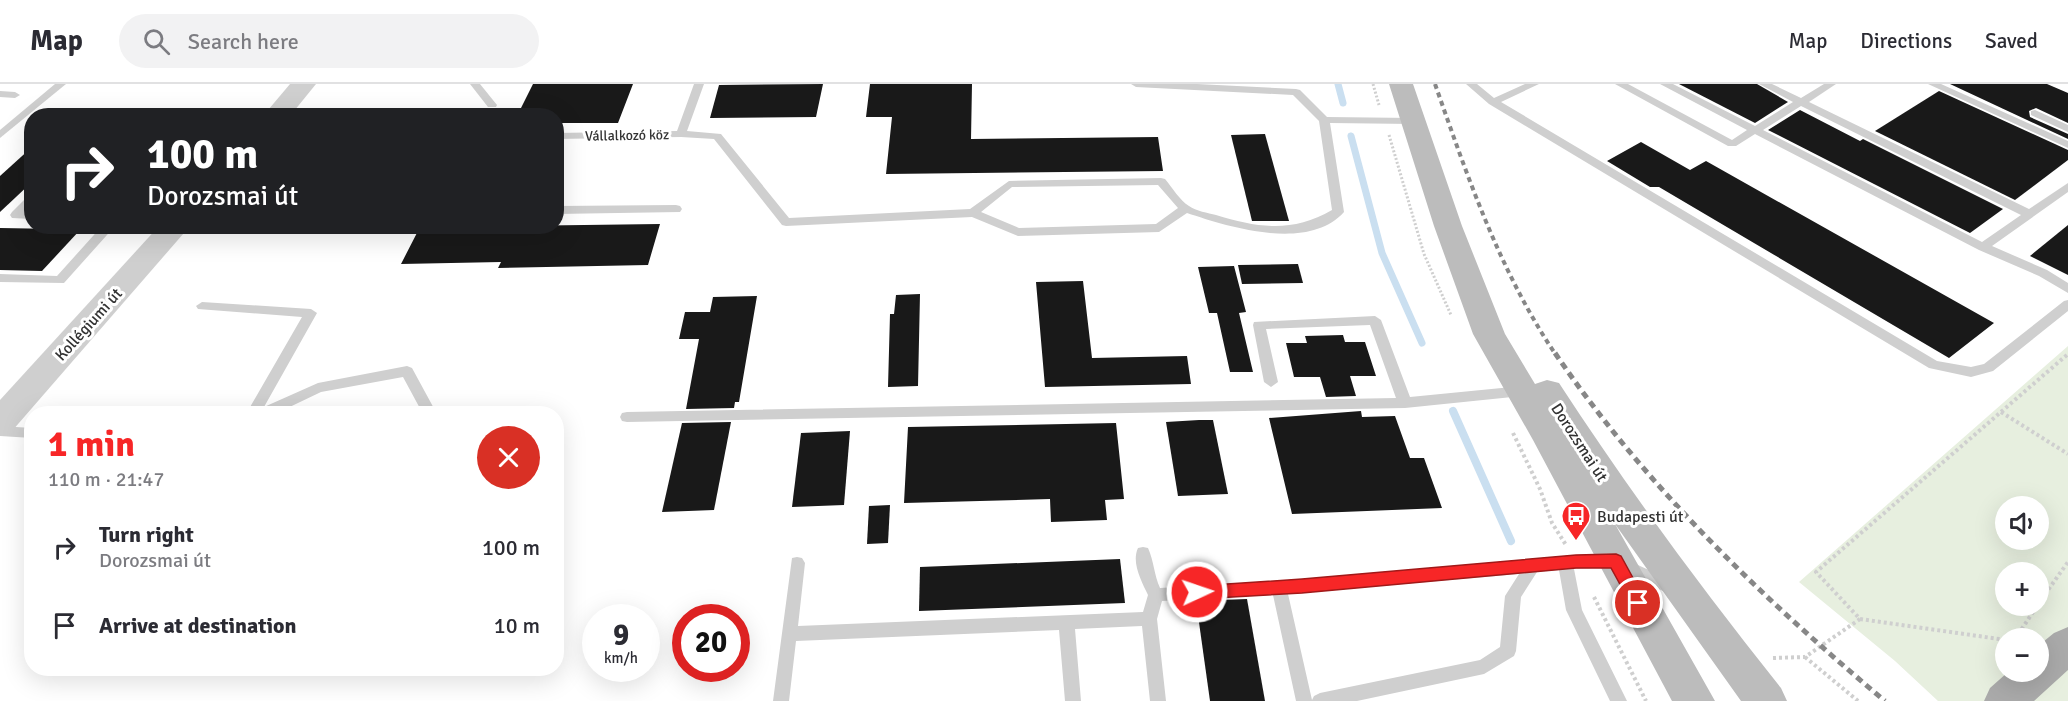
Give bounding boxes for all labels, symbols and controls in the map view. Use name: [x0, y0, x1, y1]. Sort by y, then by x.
search box: [119, 14, 539, 68]
text: Map: [30, 24, 83, 58]
icon: search: [140, 25, 173, 58]
text: Search here: [188, 28, 299, 55]
text: Map: [1789, 28, 1827, 54]
text: Directions: [1860, 28, 1952, 54]
text: Saved: [1985, 28, 2038, 54]
street label: Vállalkozó köz: [585, 126, 669, 145]
text: 100 m: [147, 129, 258, 180]
icon: right: [48, 132, 126, 210]
text: Dorozsmai út: [147, 180, 298, 213]
street label: Kollégiumi út: [51, 284, 127, 365]
street label: Dorozsmai út: [1546, 400, 1612, 486]
text: 1 min: [48, 422, 135, 467]
button: close: [477, 426, 540, 489]
text: 110 m · 21:47: [48, 467, 164, 492]
map controls: [1995, 496, 2049, 682]
button: sound: [1995, 496, 2049, 550]
bus stop icon: Budapesti út: [1560, 500, 1592, 542]
place label: Budapesti út: [1597, 507, 1684, 527]
text: Turn right: [99, 521, 194, 548]
icon: right: [48, 531, 81, 564]
text: 100 m: [482, 534, 540, 561]
text: Dorozsmai út: [99, 548, 211, 573]
position arrow: [1165, 560, 1229, 624]
button: +: [1995, 562, 2049, 616]
pin: [1612, 577, 1663, 628]
icon: arrive: [1621, 586, 1654, 619]
speed limit sign: 20: [672, 604, 750, 682]
icon: arrive: [48, 609, 81, 642]
text: Arrive at destination: [99, 612, 296, 639]
text: 10 m: [494, 612, 540, 639]
text: 9: [613, 617, 629, 654]
button: −: [1995, 628, 2049, 682]
text: km/h: [604, 649, 638, 667]

